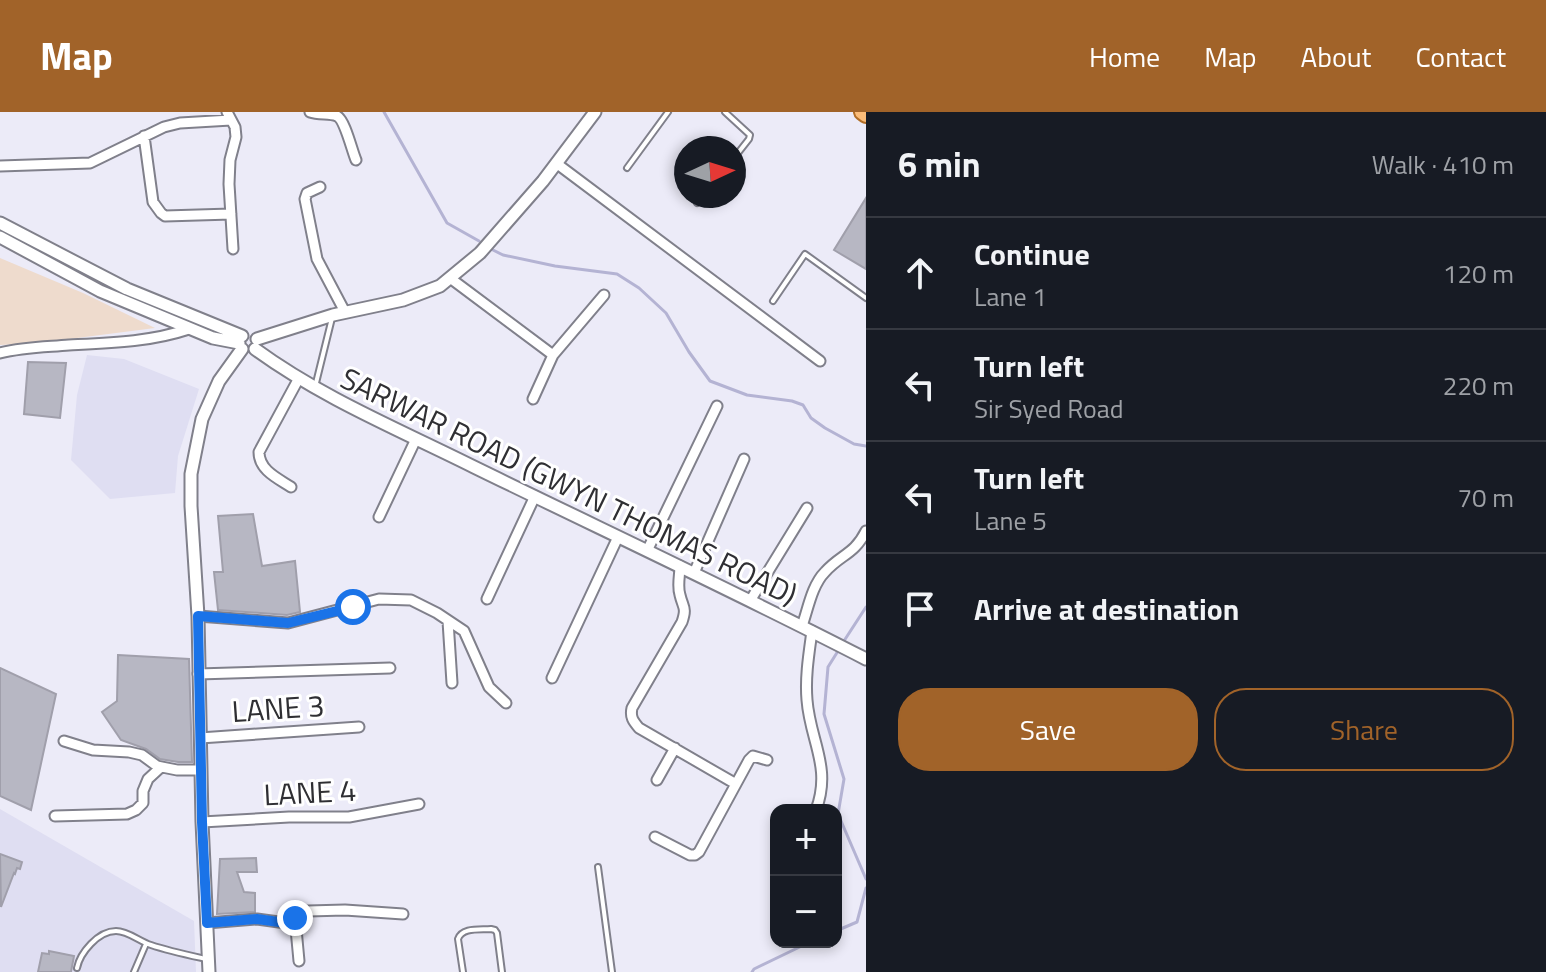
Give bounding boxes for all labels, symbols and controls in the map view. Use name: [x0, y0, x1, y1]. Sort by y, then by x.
text: Map: [40, 27, 113, 85]
text: Home: [1089, 35, 1160, 78]
text: Map: [1204, 35, 1257, 78]
text: About: [1301, 35, 1371, 78]
text: Contact: [1415, 35, 1506, 78]
north arrow: [674, 136, 746, 208]
text: 6 min: [898, 138, 981, 190]
text: Walk · 410 m: [1372, 145, 1514, 184]
text: Continue: [974, 231, 1090, 277]
icon: ahead: [898, 251, 942, 295]
text: 120 m: [1443, 254, 1514, 293]
text: Lane 1: [974, 277, 1047, 316]
text: Turn left: [974, 343, 1084, 389]
street label: SARWAR ROAD (GWYN THOMAS ROAD): [333, 355, 805, 617]
icon: left: [898, 363, 942, 407]
text: 220 m: [1443, 366, 1514, 405]
text: Sir Syed Road: [974, 389, 1124, 428]
text: Turn left: [974, 455, 1084, 501]
icon: left: [898, 475, 942, 519]
text: 70 m: [1457, 478, 1514, 517]
text: Lane 5: [974, 501, 1047, 540]
text: Arrive at destination: [974, 586, 1239, 632]
icon: arrive: [898, 587, 942, 631]
route start: [335, 589, 371, 625]
street label: LANE 3: [230, 682, 326, 734]
button: Save: [898, 688, 1198, 771]
button: Share: [1214, 688, 1514, 771]
street label: LANE 4: [263, 767, 357, 817]
map controls: [770, 804, 842, 948]
button: +: [770, 804, 842, 876]
button: −: [770, 876, 842, 948]
route end: [277, 900, 313, 936]

